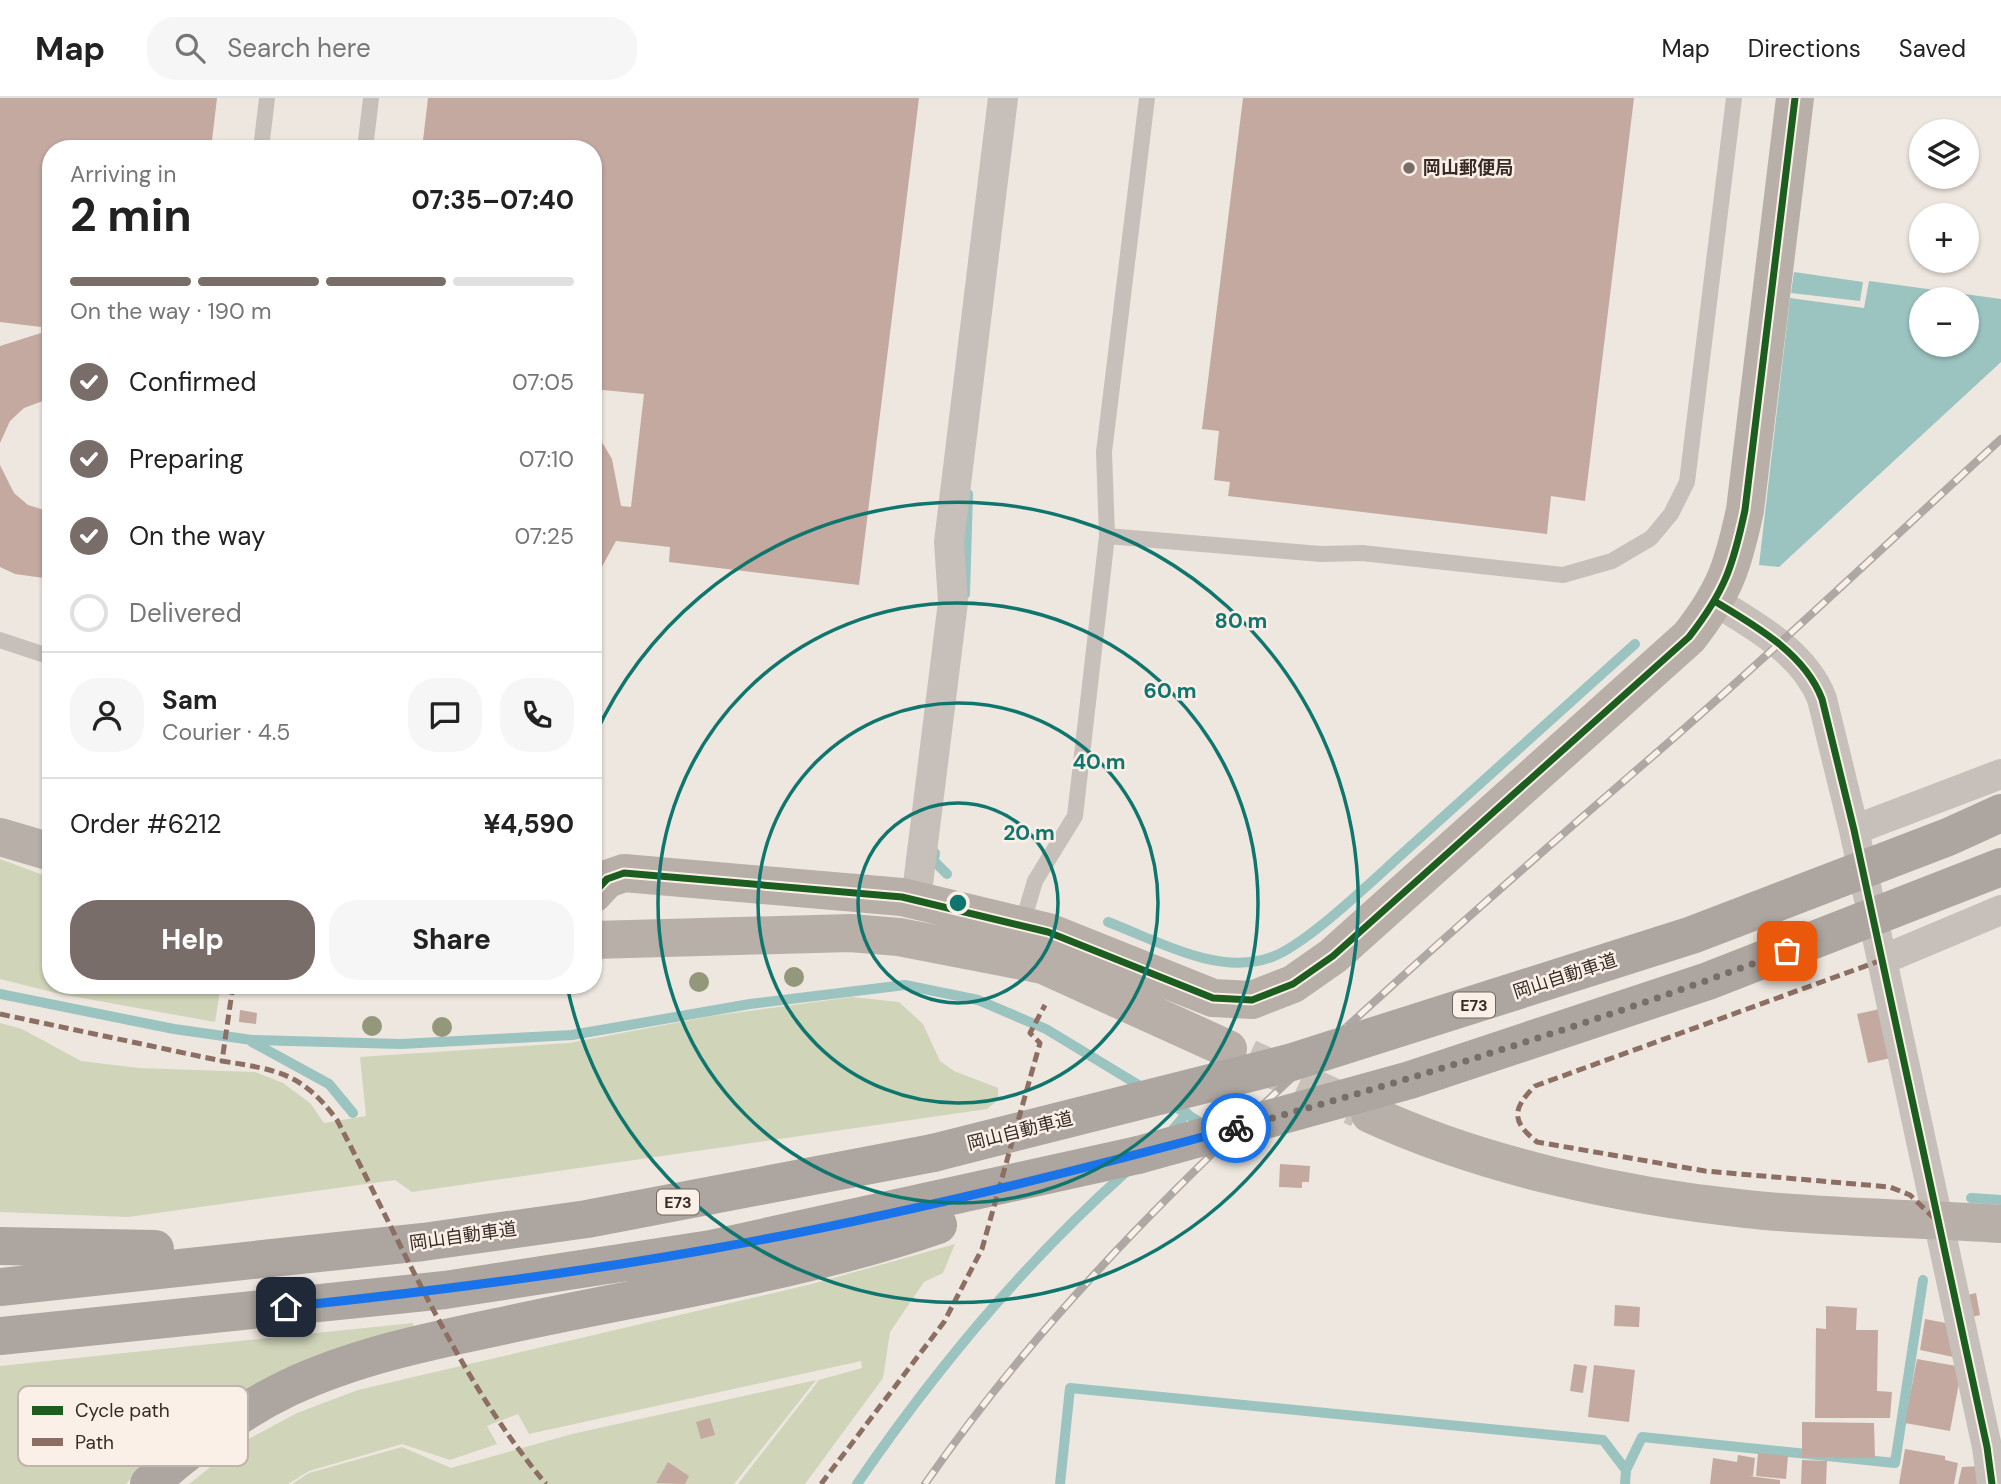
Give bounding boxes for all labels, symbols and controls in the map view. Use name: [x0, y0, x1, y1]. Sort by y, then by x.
search box: [147, 17, 637, 80]
text: Map: [35, 27, 105, 70]
icon: search: [171, 29, 209, 67]
text: Search here: [227, 31, 371, 65]
text: Map: [1662, 33, 1710, 64]
text: Directions: [1748, 33, 1861, 64]
text: Saved: [1899, 33, 1966, 64]
map controls: [1909, 119, 1979, 357]
button: layers: [1909, 119, 1979, 189]
place label: 岡山郵便局: [1423, 156, 1513, 180]
text: Arriving in: [70, 159, 176, 189]
marker: 岡山郵便局: [1401, 160, 1417, 176]
text: 07:35–07:40: [411, 183, 574, 217]
text: 2 min: [70, 185, 192, 245]
button: +: [1909, 203, 1979, 273]
button: −: [1909, 287, 1979, 357]
text: On the way · 190 m: [70, 296, 271, 326]
icon: check: [70, 363, 108, 401]
text: Confirmed: [129, 365, 256, 399]
text: 07:05: [512, 367, 574, 397]
icon: check: [70, 440, 108, 478]
text: Preparing: [129, 442, 244, 476]
text: 07:10: [519, 444, 574, 474]
icon: check: [70, 517, 108, 555]
text: On the way: [129, 519, 265, 553]
text: 07:25: [514, 521, 574, 551]
text: Delivered: [129, 596, 242, 630]
text: 80 m: [1215, 607, 1267, 635]
text: 60 m: [1144, 677, 1196, 705]
button: person: [70, 678, 144, 752]
button: chat: [408, 678, 482, 752]
button: phone: [500, 678, 574, 752]
text: Sam: [162, 683, 217, 717]
text: Courier · 4.5: [162, 717, 290, 747]
text: 40 m: [1072, 748, 1126, 776]
text: Order #6212: [70, 807, 221, 841]
text: ¥4,590: [483, 807, 574, 841]
text: 20 m: [1003, 819, 1055, 847]
centre of rings: [946, 891, 970, 915]
button: Help: [70, 900, 315, 980]
button: Share: [329, 900, 574, 980]
pin: [1757, 921, 1817, 981]
icon: bag: [1768, 932, 1806, 970]
street label: 岡山自動車道: [1510, 948, 1620, 1004]
road number: E73: [1453, 992, 1495, 1018]
courier: [1201, 1093, 1271, 1163]
street label: 岡山自動車道: [965, 1106, 1075, 1156]
icon: bike: [1217, 1109, 1255, 1147]
road number: E73: [657, 1190, 699, 1214]
street label: 岡山自動車道: [408, 1217, 518, 1255]
pin: [256, 1277, 316, 1337]
icon: home: [267, 1288, 305, 1326]
legend: [18, 1386, 248, 1466]
text: Cycle path: [75, 1398, 170, 1423]
text: Path: [75, 1430, 114, 1455]

